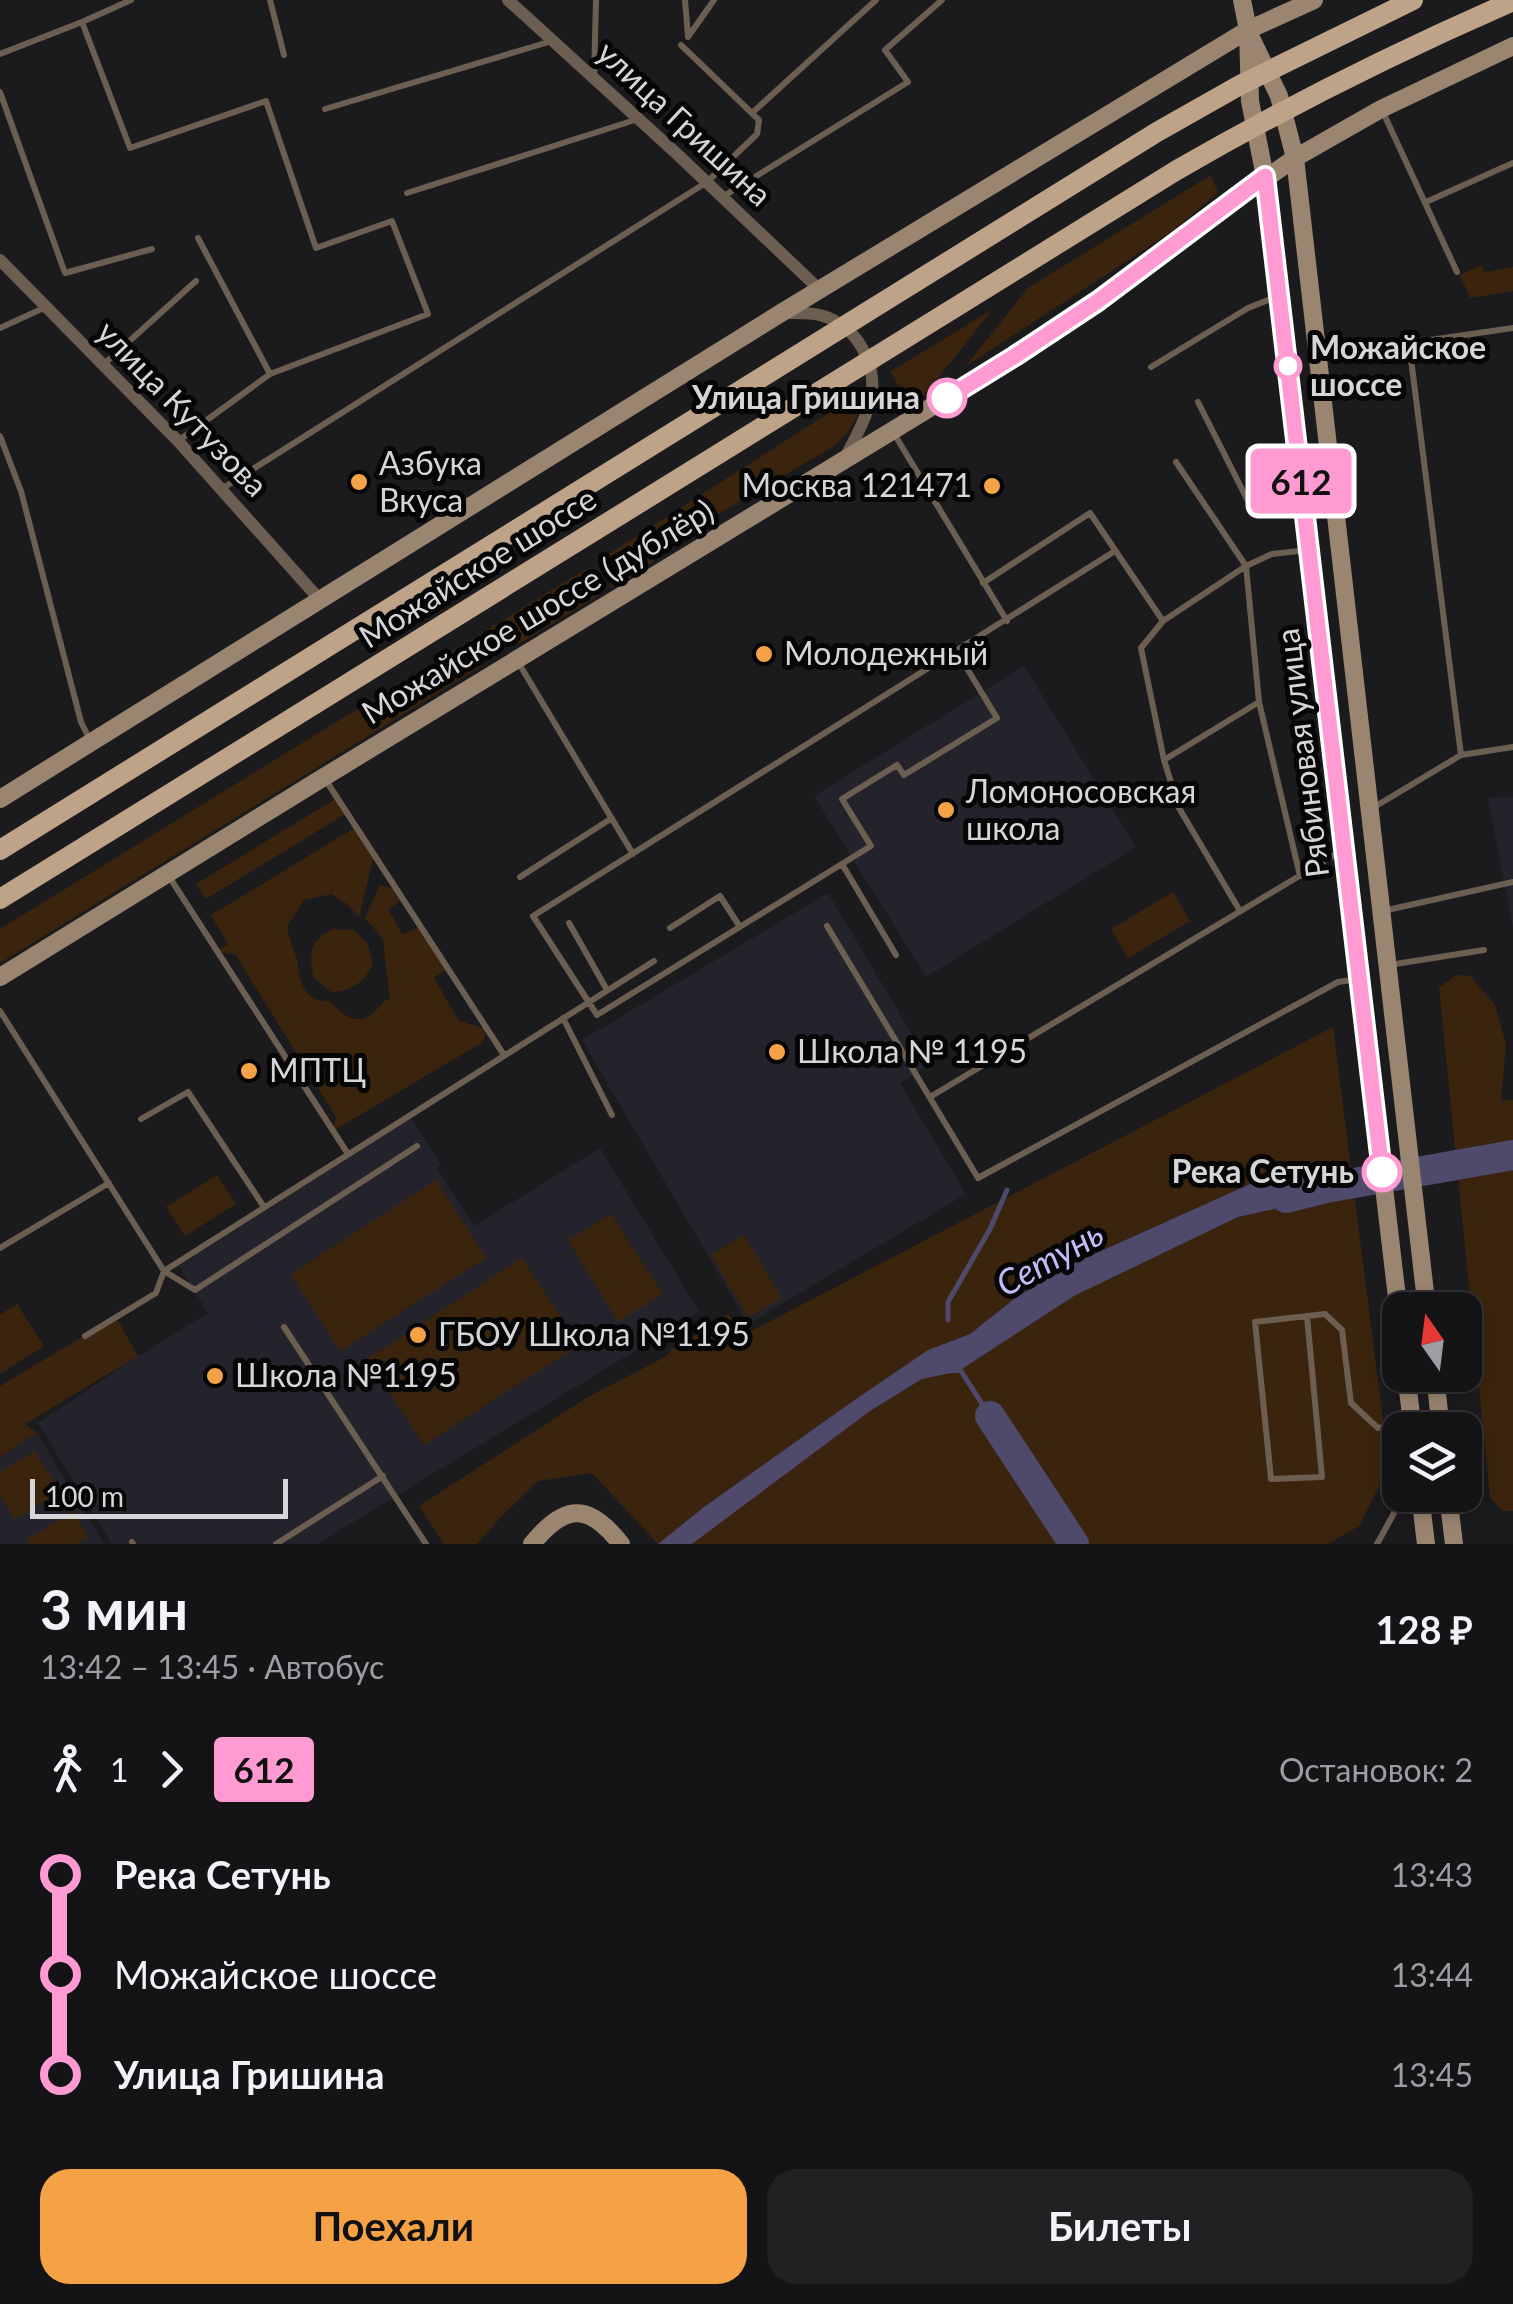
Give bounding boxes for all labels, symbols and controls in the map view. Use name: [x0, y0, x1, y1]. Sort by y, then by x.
street label: улица Гришина: [590, 32, 780, 214]
street label: улица Кутузова: [90, 312, 277, 504]
place label: Можайское шоссе: [1310, 327, 1486, 403]
marker: Можайское шоссе: [1275, 353, 1301, 379]
place label: Улица Гришина: [691, 377, 920, 416]
marker: Улица Гришина: [928, 379, 966, 417]
place label: Азбука Вкуса: [379, 443, 482, 519]
line badge: 612: [1244, 448, 1358, 514]
text: 612: [1271, 460, 1331, 502]
place label: Москва 121471: [741, 465, 972, 504]
marker: Азбука Вкуса: [348, 471, 370, 493]
marker: Москва 121471: [981, 475, 1003, 497]
street label: Можайское шоссе: [352, 478, 603, 655]
street label: Можайское шоссе (дублёр): [354, 490, 720, 731]
street label: Рябиновая улица: [1267, 626, 1336, 880]
place label: Молодежный: [784, 633, 988, 672]
marker: Молодежный: [753, 643, 775, 665]
place label: Ломоносовская школа: [965, 771, 1196, 847]
marker: Ломоносовская школа: [935, 799, 957, 821]
place label: Школа № 1195: [797, 1031, 1027, 1070]
marker: Школа № 1195: [766, 1041, 788, 1063]
place label: МПТЦ: [269, 1050, 366, 1089]
marker: МПТЦ: [238, 1060, 260, 1082]
place label: Река Сетунь: [1172, 1151, 1354, 1190]
marker: Река Сетунь: [1363, 1153, 1401, 1191]
water label: Сетунь: [988, 1211, 1110, 1304]
north arrow: [1382, 1292, 1482, 1392]
map controls: [1382, 1292, 1482, 1512]
place label: ГБОУ Школа №1195: [438, 1314, 750, 1353]
marker: ГБОУ Школа №1195: [407, 1324, 429, 1346]
place label: Школа №1195: [235, 1355, 457, 1394]
marker: Школа №1195: [204, 1365, 226, 1387]
button: layers: [1382, 1412, 1482, 1512]
scale bar: [30, 1474, 288, 1518]
text: 100 m: [45, 1479, 124, 1513]
text: 3 мин: [40, 1576, 188, 1642]
text: 128 ₽: [1376, 1606, 1473, 1652]
text: 13:42 – 13:45 · Автобус: [40, 1647, 384, 1686]
icon: walk: [40, 1742, 95, 1797]
icon: forward: [144, 1742, 199, 1797]
text: 612: [234, 1748, 294, 1790]
text: 1: [110, 1750, 129, 1789]
text: Остановок: 2: [1279, 1750, 1473, 1789]
text: Река Сетунь: [114, 1851, 331, 1897]
text: 13:43: [1391, 1855, 1473, 1894]
text: Можайское шоссе: [114, 1951, 437, 1997]
text: 13:44: [1391, 1955, 1473, 1994]
text: Улица Гришина: [114, 2051, 385, 2097]
text: 13:45: [1391, 2055, 1473, 2094]
button: Поехали: [40, 2169, 747, 2284]
button: Билеты: [767, 2169, 1473, 2284]

